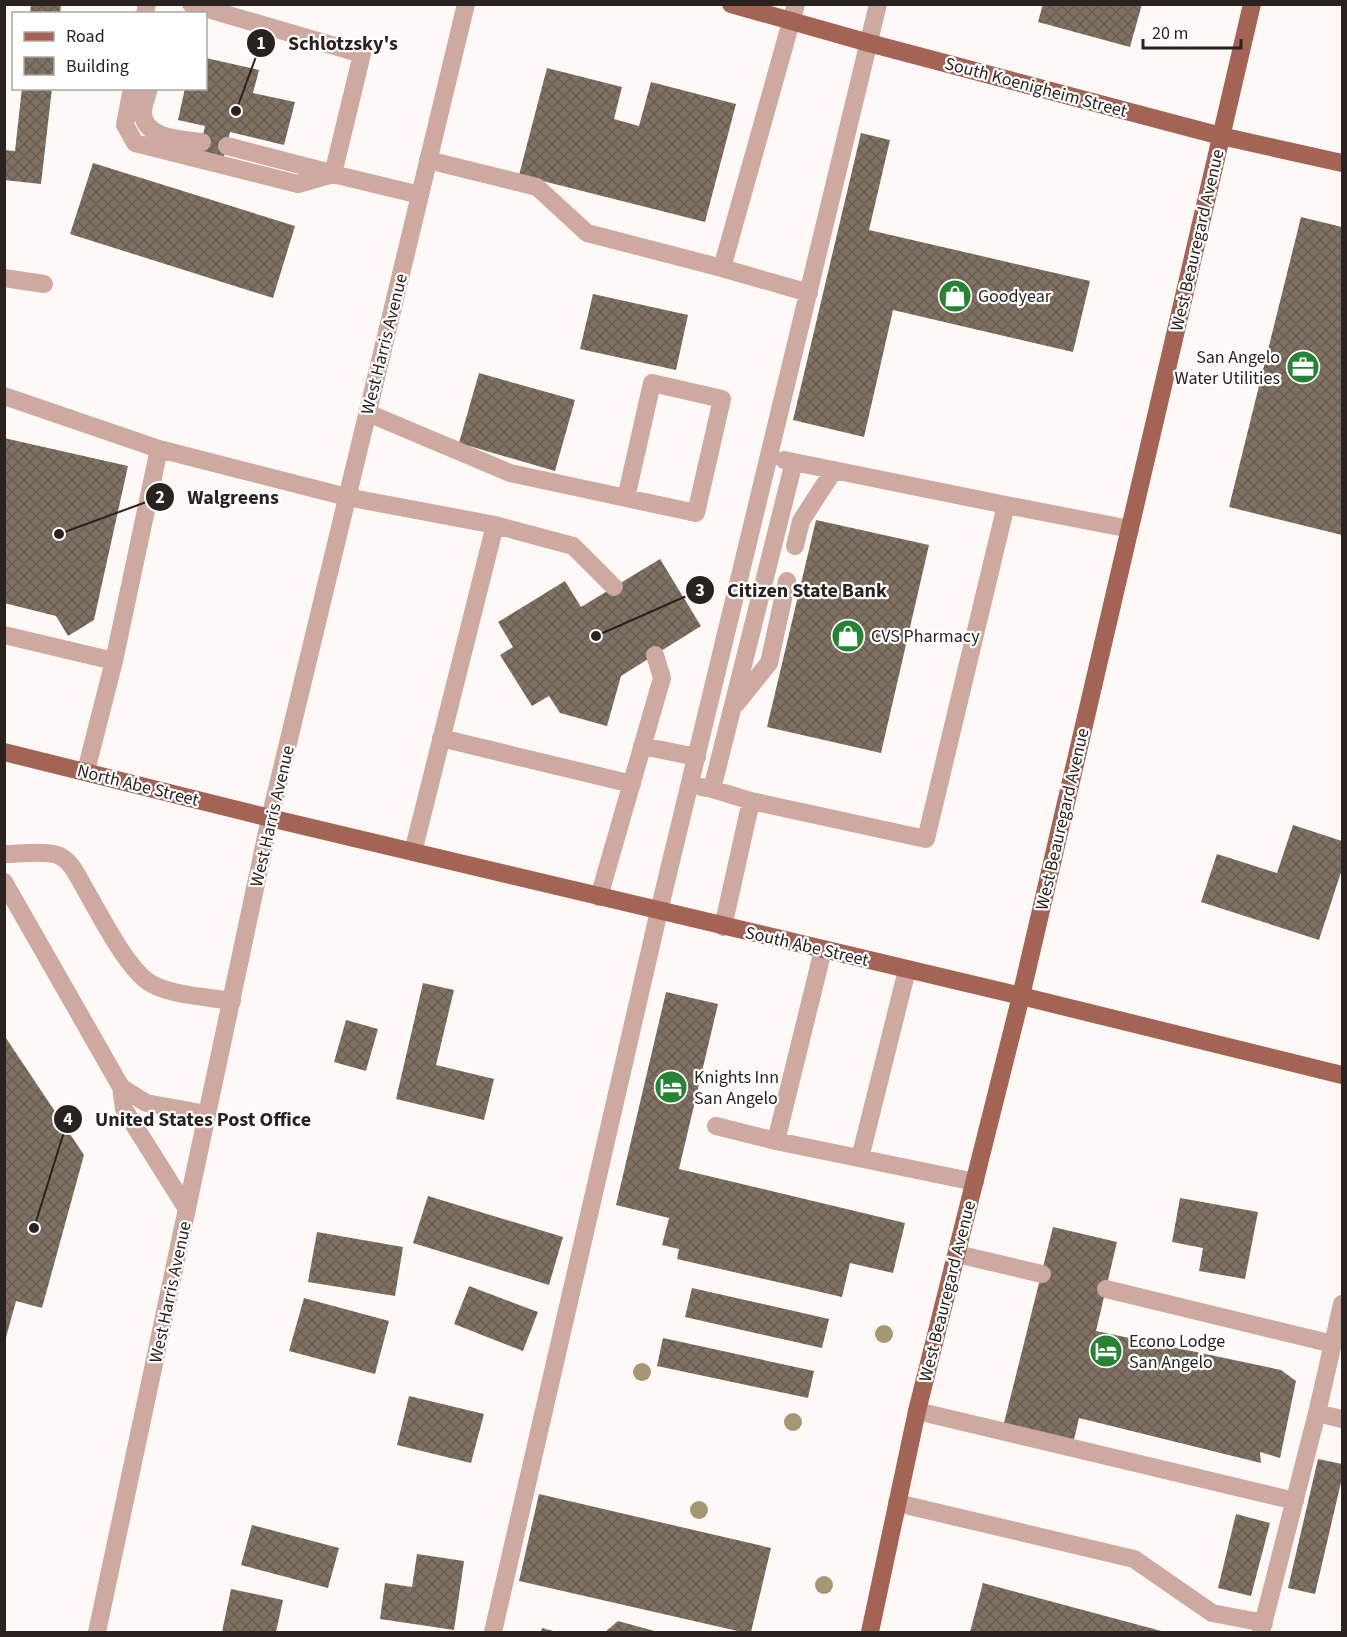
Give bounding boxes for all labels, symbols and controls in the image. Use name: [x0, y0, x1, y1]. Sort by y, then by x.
legend: [12, 12, 207, 90]
scale bar: [1143, 12, 1240, 50]
text: 20 m: [1152, 21, 1188, 46]
text: Road: [66, 24, 105, 49]
callout: Schlotzsky's: [246, 24, 410, 62]
text: Schlotzsky's: [288, 30, 398, 58]
text: 1: [256, 31, 266, 56]
street label: South Koenigheim Street: [942, 51, 1130, 124]
text: Building: [66, 54, 129, 79]
street label: West Beauregard Avenue: [1164, 147, 1231, 333]
street label: West Harris Avenue: [355, 271, 414, 417]
shop icon: Goodyear: [937, 278, 973, 314]
place label: Goodyear: [978, 284, 1052, 309]
place label: San Angelo Water Utilities: [1175, 345, 1280, 391]
office icon: San Angelo Water Utilities: [1285, 349, 1321, 385]
callout: Walgreens: [145, 478, 291, 516]
text: Walgreens: [187, 484, 279, 512]
text: 2: [155, 485, 165, 510]
callout: Citizen State Bank: [685, 571, 899, 609]
text: Citizen State Bank: [727, 577, 887, 605]
text: 3: [695, 578, 705, 603]
shop icon: CVS Pharmacy: [830, 618, 866, 654]
place label: CVS Pharmacy: [871, 624, 980, 649]
street label: West Beauregard Avenue: [1029, 726, 1096, 912]
street label: West Harris Avenue: [244, 743, 301, 889]
street label: North Abe Street: [74, 758, 201, 813]
street label: South Abe Street: [743, 920, 871, 973]
place label: Knights Inn San Angelo: [694, 1065, 779, 1111]
hotel icon: Knights Inn San Angelo: [653, 1069, 689, 1105]
callout: United States Post Office: [53, 1100, 323, 1138]
text: United States Post Office: [95, 1106, 311, 1134]
text: 4: [63, 1107, 73, 1132]
street label: West Beauregard Avenue: [913, 1198, 982, 1384]
street label: West Harris Avenue: [143, 1219, 198, 1365]
place label: Econo Lodge San Angelo: [1129, 1329, 1225, 1375]
hotel icon: Econo Lodge San Angelo: [1088, 1333, 1124, 1369]

